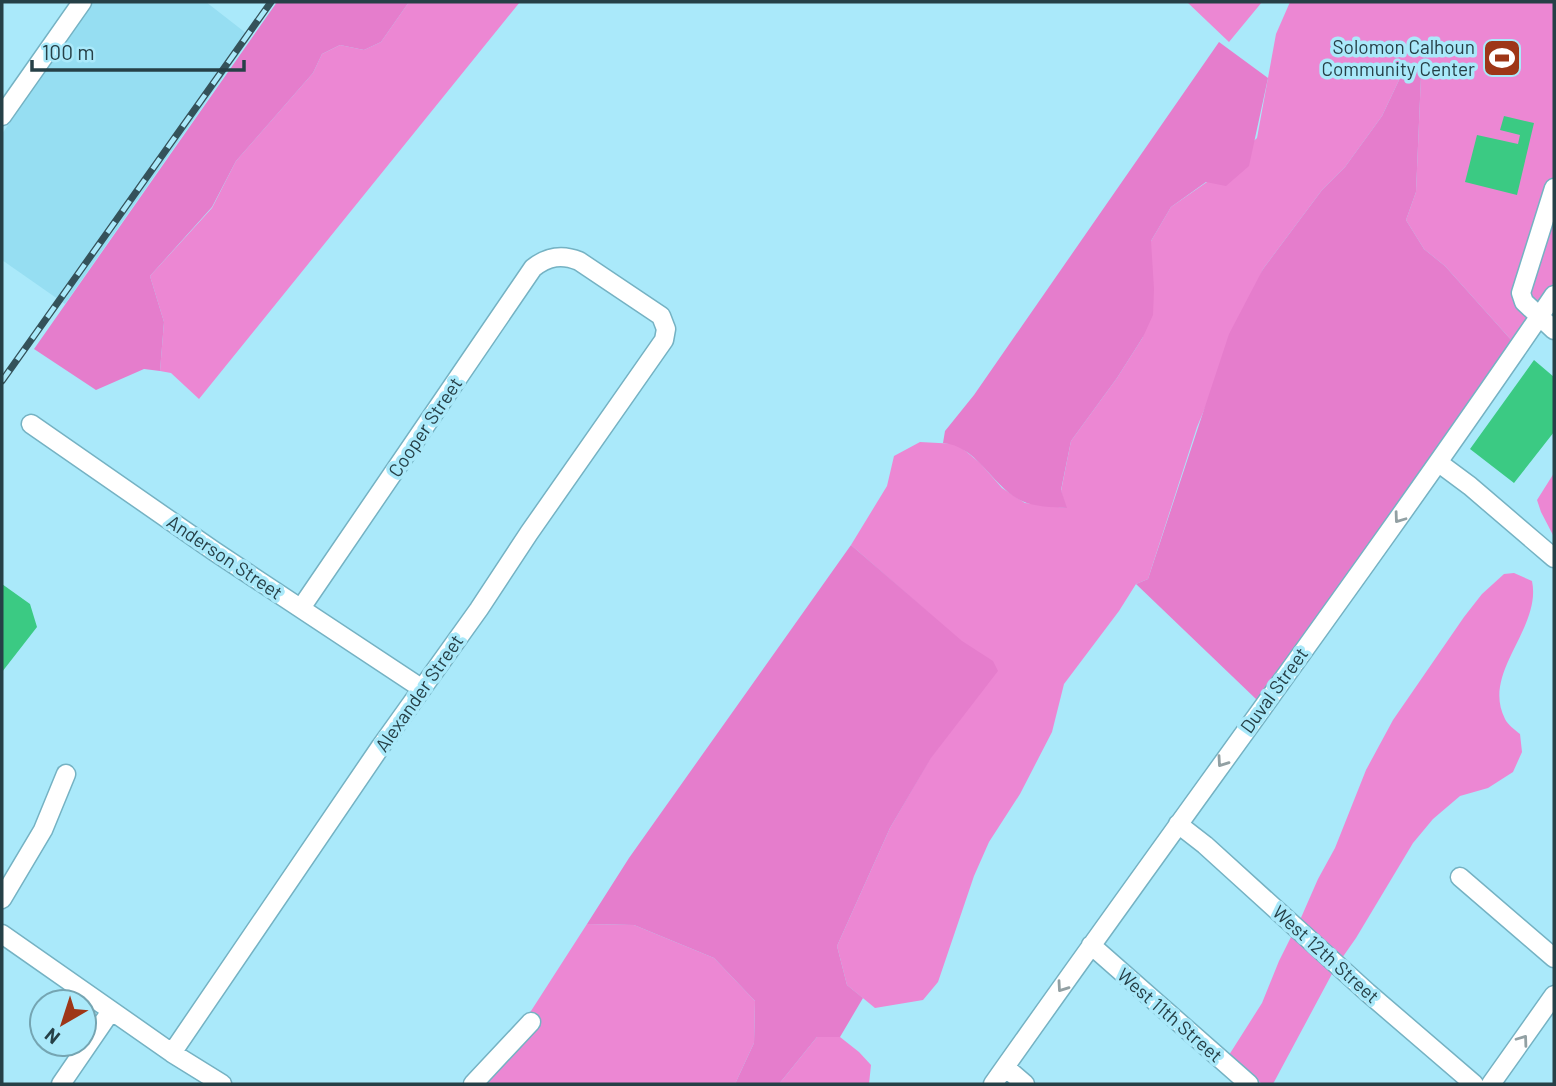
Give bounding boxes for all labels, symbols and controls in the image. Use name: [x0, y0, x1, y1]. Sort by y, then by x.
scale bar: [32, 28, 243, 72]
place label: Solomon Calhoun Community Center: [1321, 35, 1475, 80]
sports icon: Solomon Calhoun Community Center: [1481, 37, 1523, 79]
text: 100 m: [42, 39, 95, 64]
street label: Cooper Street: [383, 372, 466, 481]
street label: Anderson Street: [163, 509, 287, 604]
one-way arrow: [1395, 510, 1407, 523]
street label: Alexander Street: [370, 630, 468, 756]
street label: Duval Street: [1235, 642, 1312, 737]
one-way arrow: [1218, 754, 1230, 767]
street label: West 12th Street: [1268, 900, 1384, 1007]
street label: West 11th Street: [1113, 963, 1228, 1067]
one-way arrow: [1057, 979, 1070, 992]
north arrow: [28, 988, 98, 1058]
text: N: [40, 1024, 64, 1050]
one-way arrow: [1514, 1035, 1527, 1048]

